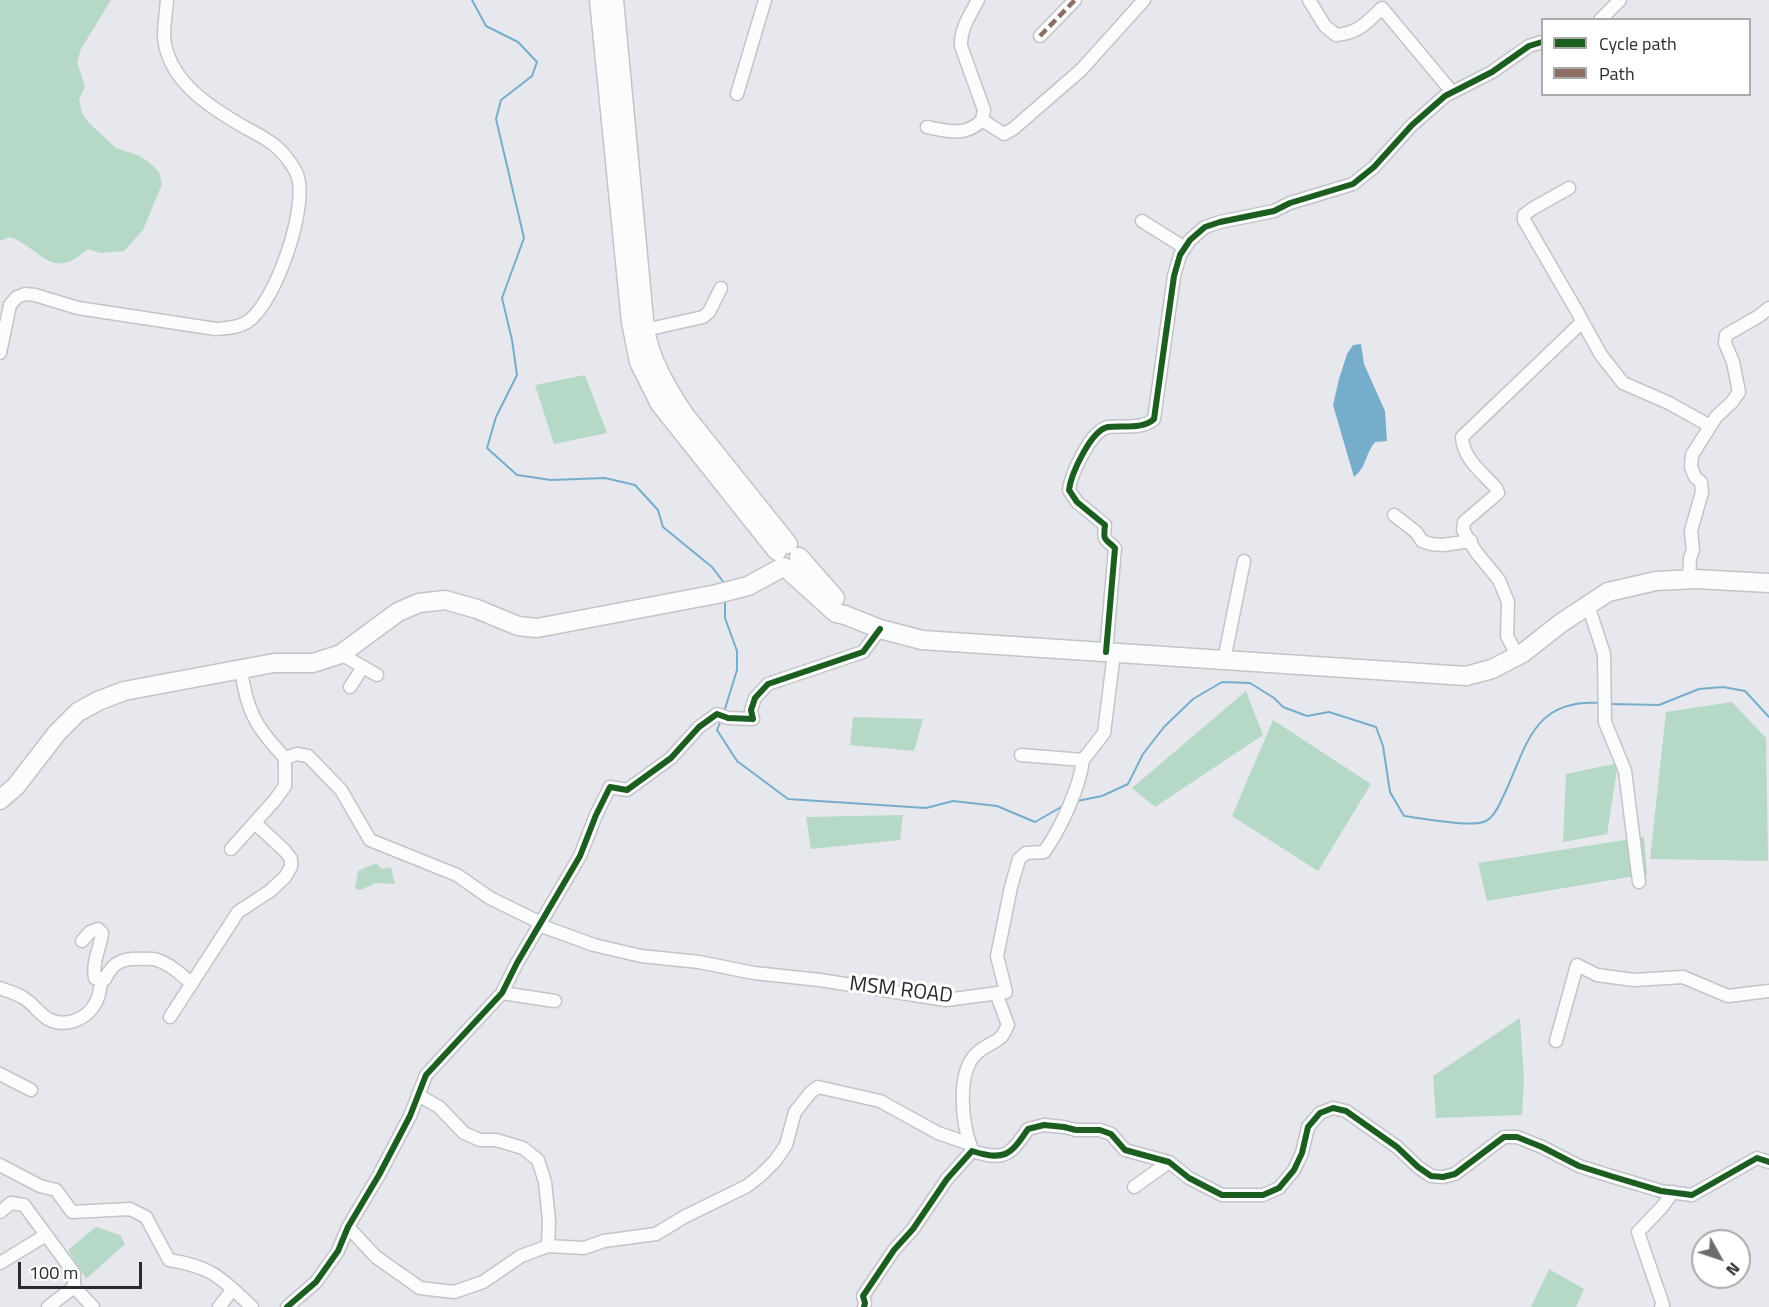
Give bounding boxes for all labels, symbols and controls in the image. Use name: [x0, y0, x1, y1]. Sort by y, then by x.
legend: [1541, 18, 1751, 96]
text: Cycle path: [1599, 30, 1677, 57]
text: Path: [1599, 60, 1635, 87]
street label: MSM ROAD: [848, 972, 954, 1010]
north arrow: [1691, 1229, 1751, 1289]
scale bar: [21, 1250, 146, 1288]
text: N: [1720, 1257, 1746, 1281]
text: 100 m: [29, 1259, 78, 1286]

